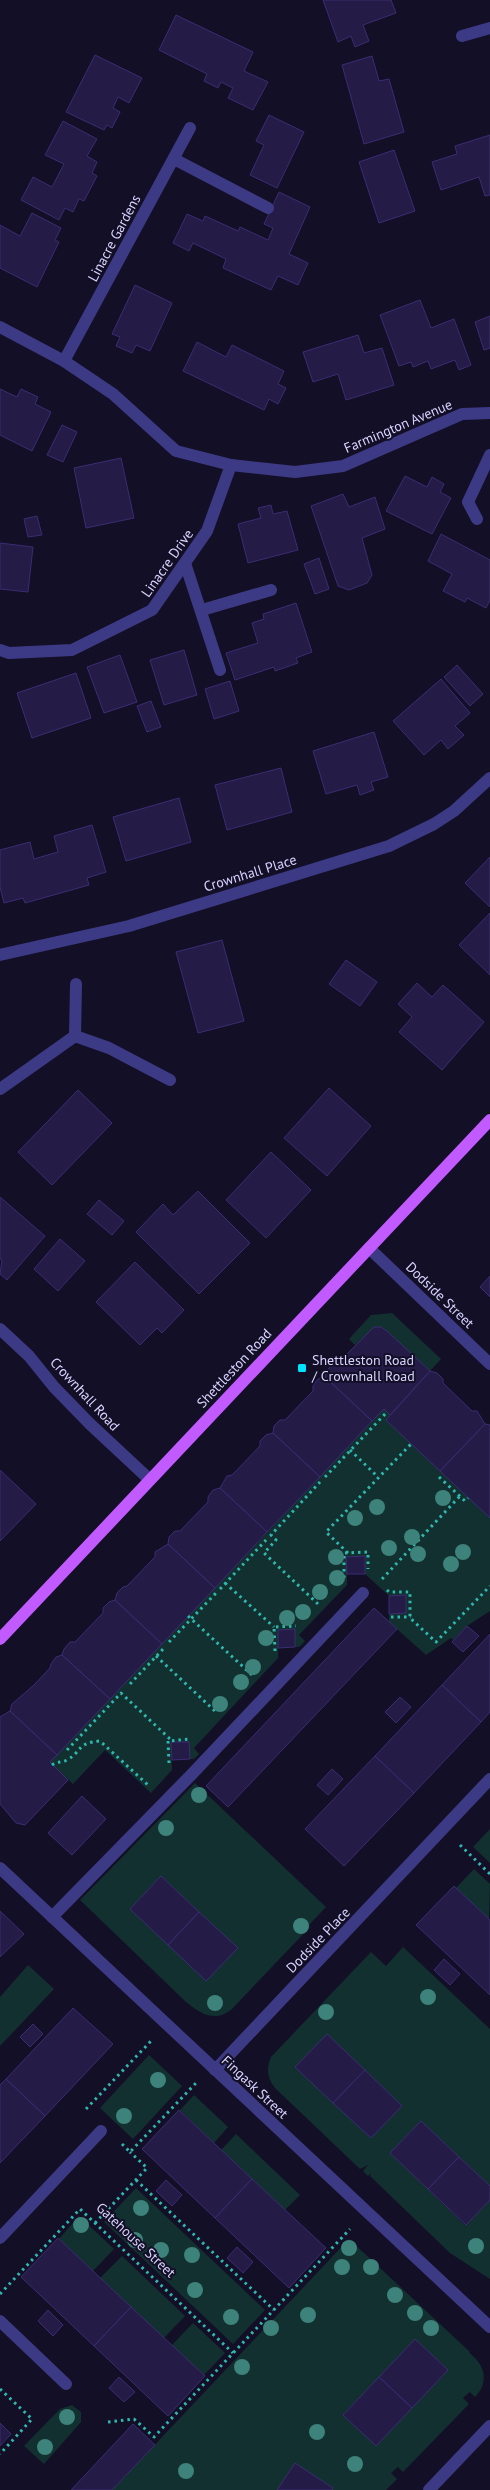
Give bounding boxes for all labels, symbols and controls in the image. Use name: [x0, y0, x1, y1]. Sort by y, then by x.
street label: Linacre Gardens: [84, 191, 145, 285]
street label: Farmington Avenue: [341, 395, 455, 457]
street label: Linacre Drive: [137, 526, 197, 600]
street label: Crownhall Place: [201, 850, 299, 896]
street label: Dodside Street: [402, 1258, 478, 1332]
street label: Shettleston Road: [193, 1325, 275, 1411]
place label: Shettleston Road / Crownhall Road: [311, 1351, 415, 1385]
street label: Crownhall Road: [46, 1353, 124, 1435]
marker: Shettleston Road / Crownhall Road: [296, 1362, 308, 1374]
street label: Dodside Place: [282, 1903, 354, 1977]
street label: Fingask Street: [218, 2052, 292, 2123]
street label: Gatehouse Street: [92, 2198, 180, 2282]

